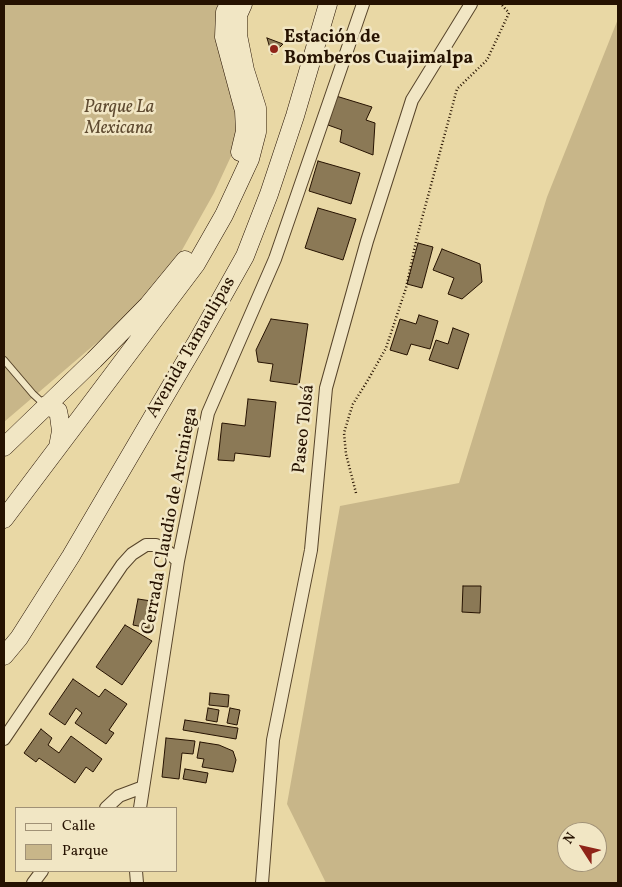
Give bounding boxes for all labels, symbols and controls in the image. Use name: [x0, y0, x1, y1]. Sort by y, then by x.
place label: Estación de Bomberos Cuajimalpa: [284, 28, 473, 70]
marker: Estación de Bomberos Cuajimalpa: [268, 43, 280, 55]
park label: Parque La Mexicana: [84, 98, 154, 140]
street label: Avenida Tamaulipas: [143, 274, 241, 422]
street label: Paseo Tolsá: [290, 383, 320, 475]
street label: Cerrada Claudio de Arciniega: [138, 406, 204, 636]
legend: [15, 807, 178, 872]
text: Calle: [62, 816, 95, 837]
north arrow: [557, 822, 607, 872]
text: N: [559, 829, 581, 848]
text: Parque: [62, 841, 108, 862]

